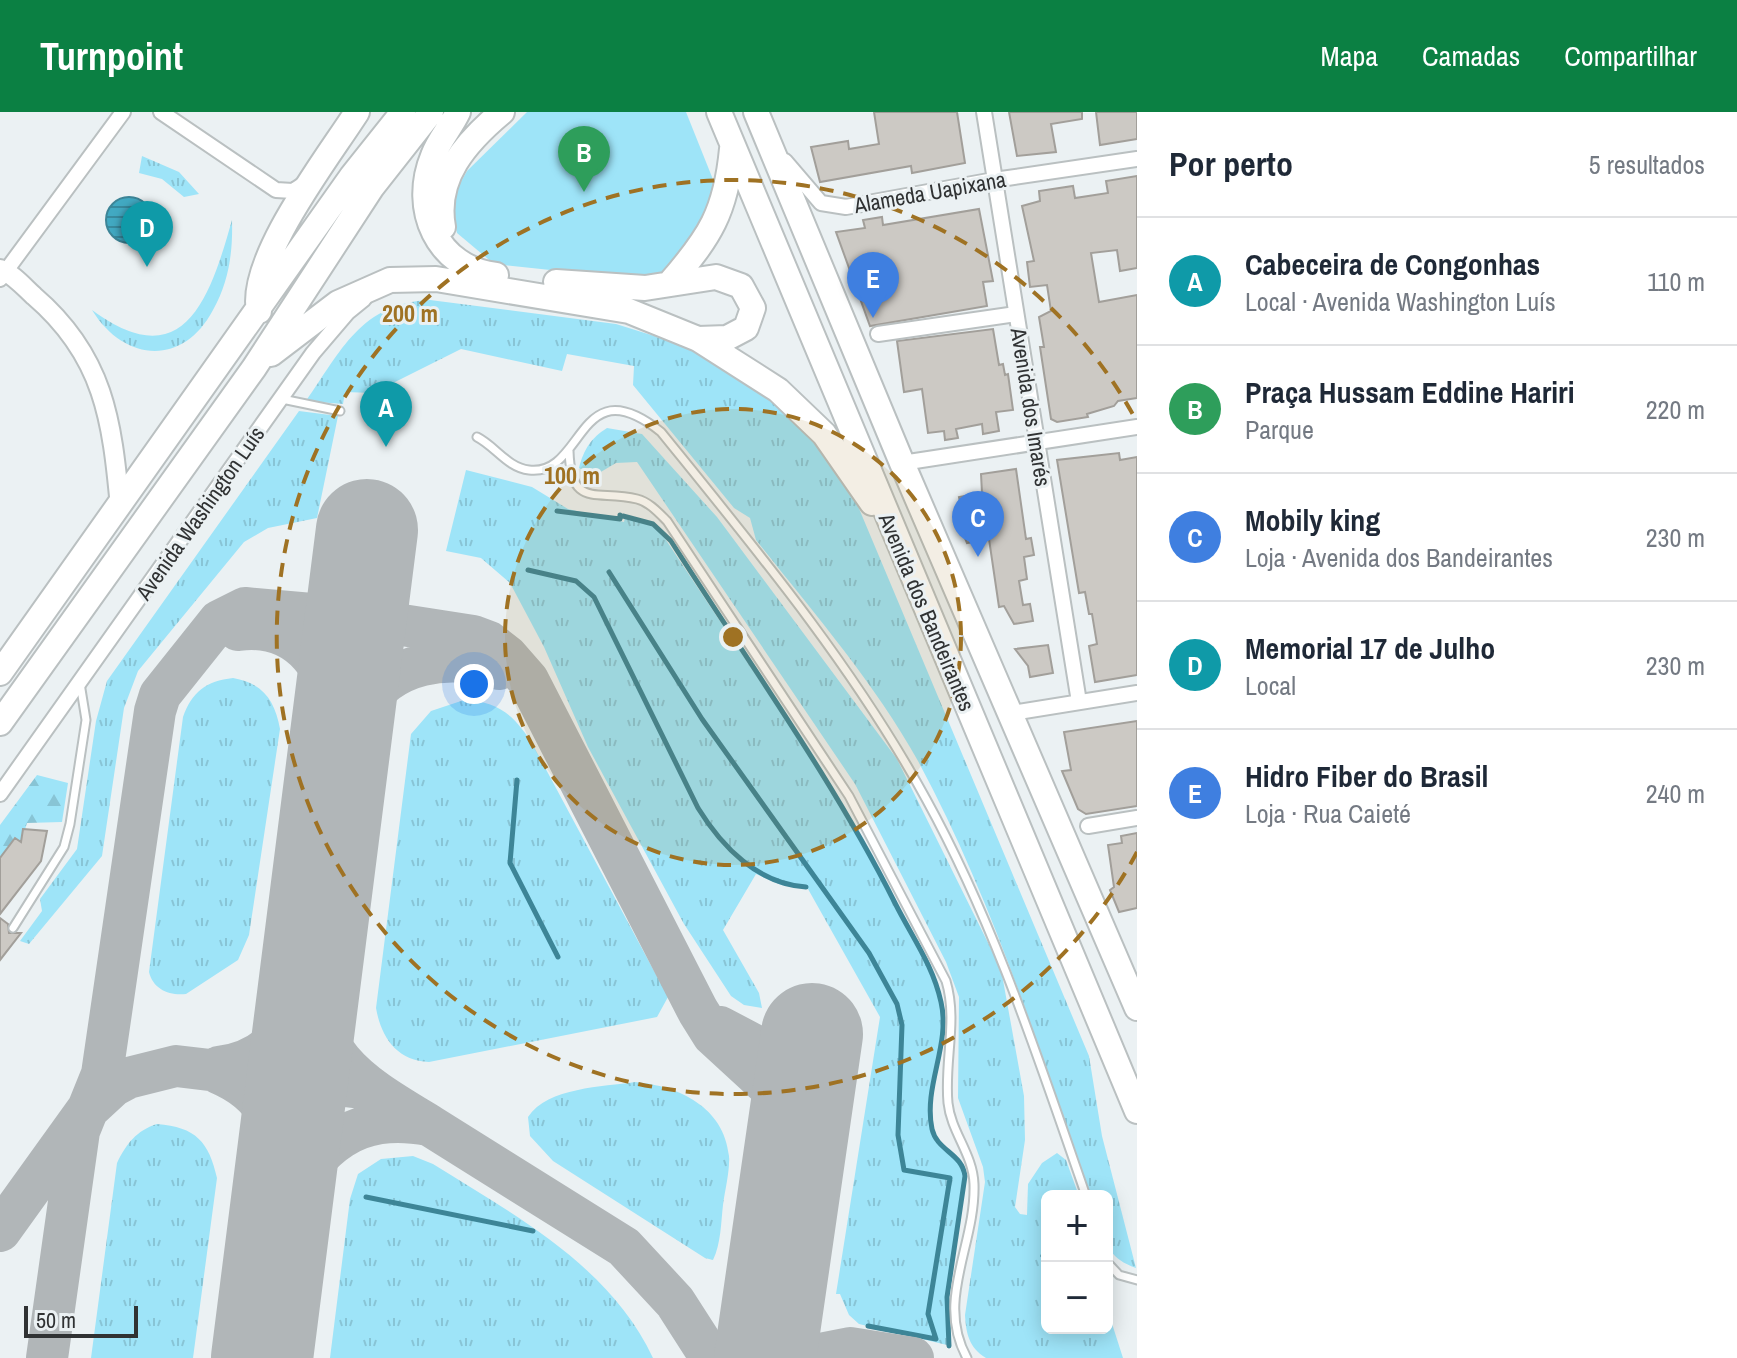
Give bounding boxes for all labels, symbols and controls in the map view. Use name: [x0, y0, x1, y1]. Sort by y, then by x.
text: Turnpoint: [40, 31, 183, 82]
text: Mapa: [1321, 37, 1378, 75]
text: Camadas: [1422, 37, 1520, 75]
text: Compartilhar: [1564, 37, 1697, 75]
pin: B: [558, 126, 610, 192]
text: Por perto: [1169, 141, 1293, 187]
text: 5 resultados: [1589, 147, 1705, 182]
street label: Alameda Uapixana: [851, 164, 1008, 220]
pin: D: [121, 201, 173, 267]
text: Cabeceira de Congonhas: [1245, 244, 1540, 284]
pin: E: [847, 252, 899, 318]
text: A: [1187, 264, 1203, 299]
text: 110 m: [1647, 264, 1705, 299]
text: Local · Avenida Washington Luís: [1245, 284, 1556, 319]
text: 200 m: [382, 297, 438, 329]
street label: Avenida dos Imarés: [1004, 325, 1058, 488]
text: Praça Hussam Eddine Hariri: [1245, 372, 1575, 412]
pin: A: [360, 381, 412, 447]
text: B: [1187, 392, 1203, 427]
text: 220 m: [1646, 392, 1705, 427]
text: Parque: [1245, 412, 1314, 447]
street label: Avenida Washington Luís: [128, 420, 271, 607]
text: 100 m: [544, 459, 600, 491]
pin: C: [952, 491, 1004, 557]
text: Mobily king: [1245, 500, 1380, 540]
street label: Avenida dos Bandeirantes: [871, 507, 982, 716]
text: C: [1187, 520, 1203, 555]
text: 230 m: [1646, 520, 1705, 555]
text: Loja · Avenida dos Bandeirantes: [1245, 540, 1553, 575]
centre of rings: [719, 623, 747, 651]
text: Memorial 17 de Julho: [1245, 628, 1495, 668]
text: D: [1187, 648, 1203, 683]
text: 230 m: [1646, 648, 1705, 683]
your location: [454, 664, 494, 704]
text: Local: [1245, 668, 1296, 703]
text: Hidro Fiber do Brasil: [1245, 756, 1488, 796]
text: E: [1188, 776, 1202, 811]
text: 240 m: [1646, 776, 1705, 811]
text: Loja · Rua Caieté: [1245, 796, 1411, 831]
map controls: [1041, 1190, 1113, 1334]
button: +: [1041, 1190, 1113, 1262]
button: −: [1041, 1262, 1113, 1334]
scale bar: [24, 1302, 138, 1338]
text: 50 m: [36, 1305, 76, 1335]

